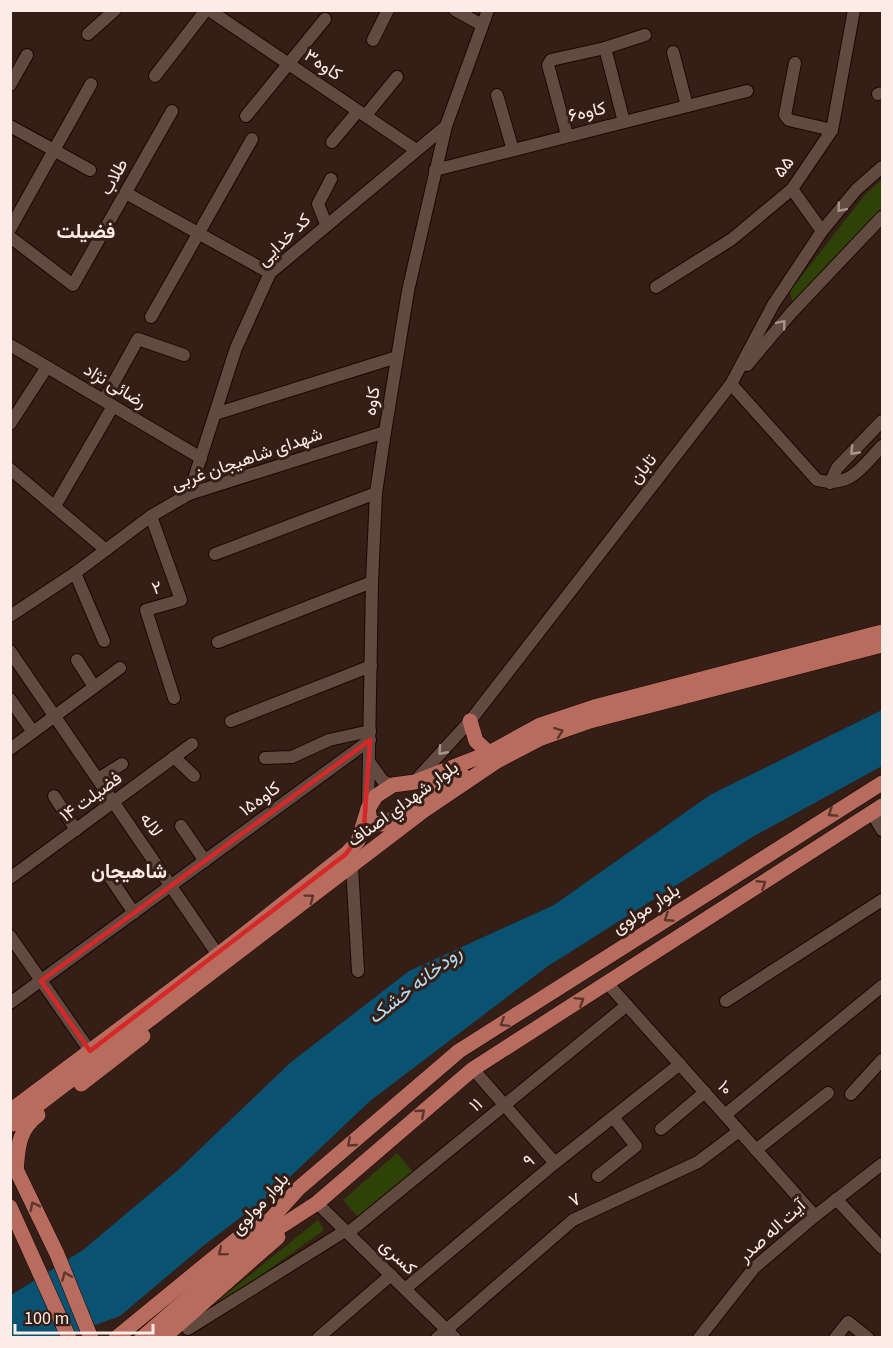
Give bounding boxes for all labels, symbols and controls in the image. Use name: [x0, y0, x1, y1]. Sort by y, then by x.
street label: کاوه۳: [299, 43, 347, 87]
street label: کاوه۶: [566, 96, 608, 128]
street label: ۵۵: [768, 151, 800, 183]
street label: طلاب: [94, 154, 134, 200]
one-way arrow: [837, 201, 848, 212]
street label: کد خدایی: [251, 208, 317, 272]
district label: فضیلت: [57, 218, 115, 246]
one-way arrow: [775, 320, 786, 331]
street label: رضائی نژاد: [79, 357, 151, 415]
street label: کاوه: [357, 385, 387, 417]
street label: شهدای شاهیجان غربی: [168, 421, 326, 497]
one-way arrow: [850, 444, 861, 454]
street label: تابان: [623, 448, 663, 490]
street label: ۲: [149, 575, 165, 601]
one-way arrow: [553, 727, 564, 740]
one-way arrow: [439, 744, 450, 755]
street label: بلوار شهداي اصناف: [342, 755, 465, 854]
street label: فضیلت ۱۴: [55, 766, 127, 828]
street label: کاوه۱۵: [234, 776, 286, 822]
one-way arrow: [828, 805, 838, 817]
street label: لاله: [134, 808, 168, 842]
district label: شاهیجان: [91, 858, 167, 886]
street label: بلوار مولوی: [607, 878, 685, 940]
one-way arrow: [755, 880, 766, 891]
one-way arrow: [304, 894, 315, 905]
one-way arrow: [664, 911, 675, 922]
water label: رودخانه خشک: [362, 939, 468, 1031]
one-way arrow: [574, 997, 584, 1009]
one-way arrow: [500, 1015, 510, 1027]
street label: ۱۰: [711, 1075, 739, 1101]
street label: ۱۱: [464, 1092, 488, 1118]
one-way arrow: [414, 1110, 425, 1121]
one-way arrow: [347, 1136, 358, 1147]
street label: ۹: [518, 1149, 540, 1173]
street label: بلوار مولوی: [225, 1167, 295, 1241]
street label: ۷: [565, 1186, 585, 1214]
street label: آیت اله صدر: [732, 1193, 813, 1269]
one-way arrow: [29, 1202, 41, 1213]
street label: کسری: [374, 1233, 422, 1281]
one-way arrow: [218, 1244, 229, 1255]
one-way arrow: [61, 1271, 73, 1282]
scale bar: [15, 1297, 153, 1335]
text: 100 m: [24, 1306, 69, 1331]

